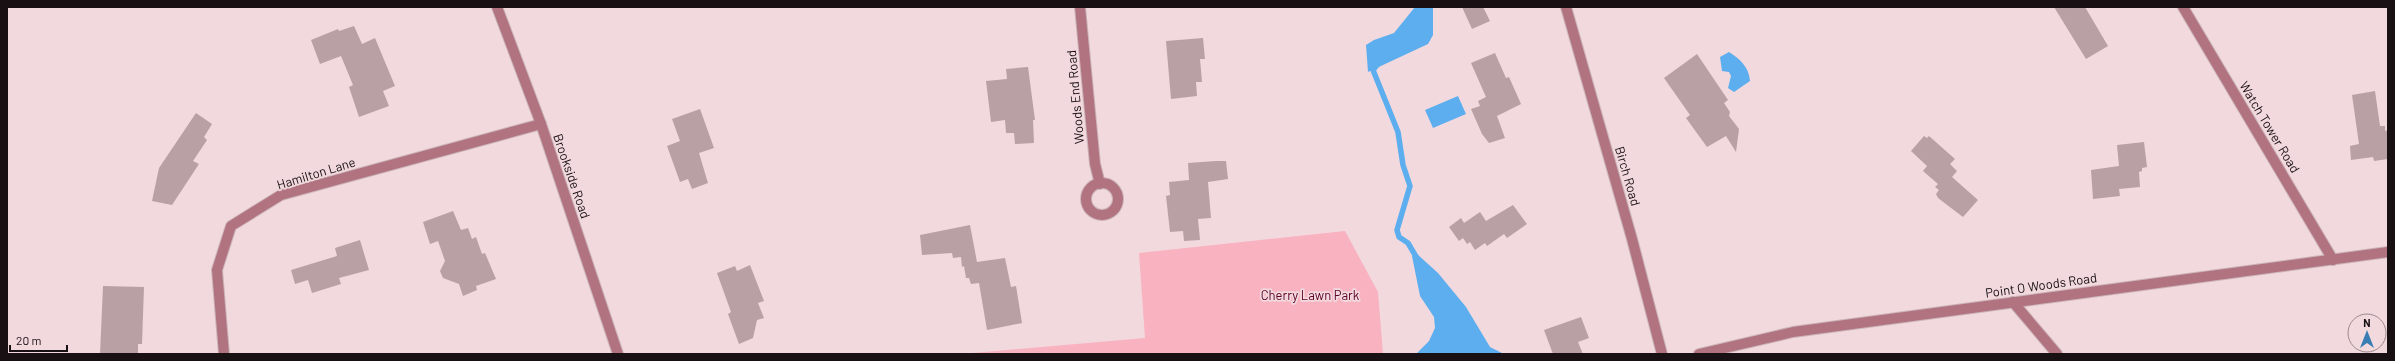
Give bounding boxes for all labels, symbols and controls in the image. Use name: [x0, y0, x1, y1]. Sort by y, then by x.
street label: Woods End Road: [1063, 49, 1087, 145]
street label: Watch Tower Road: [2236, 78, 2304, 176]
street label: Brookside Road: [550, 132, 594, 220]
street label: Birch Road: [1612, 144, 1644, 208]
street label: Hamilton Lane: [275, 153, 357, 193]
street label: Point O Woods Road: [1984, 269, 2098, 301]
park label: Cherry Lawn Park: [1261, 287, 1360, 303]
north arrow: [2347, 313, 2387, 353]
text: N: [2363, 316, 2371, 329]
scale bar: [10, 327, 67, 353]
text: 20 m: [16, 333, 42, 347]

